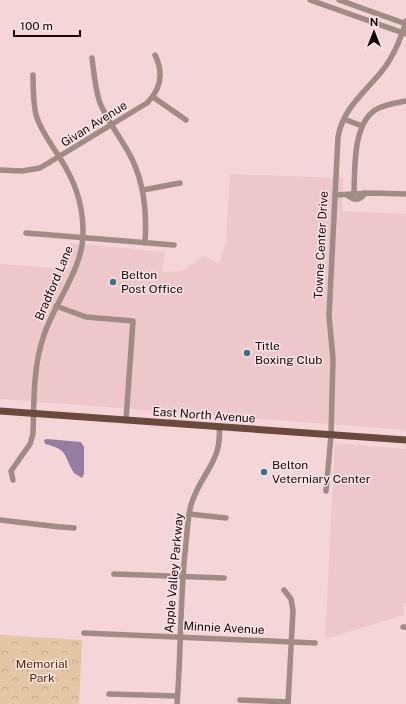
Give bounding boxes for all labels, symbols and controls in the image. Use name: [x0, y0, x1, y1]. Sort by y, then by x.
scale bar: [14, 12, 80, 38]
north arrow: [354, 12, 394, 52]
text: N: [370, 16, 378, 28]
text: 100 m: [20, 19, 53, 33]
street label: Givan Avenue: [58, 98, 130, 150]
street label: Towne Center Drive: [311, 190, 331, 299]
street label: Bradford Lane: [32, 243, 76, 322]
place label: Belton Post Office: [121, 268, 183, 296]
marker: Belton Post Office: [108, 277, 118, 287]
place label: Title Boxing Club: [255, 339, 323, 367]
marker: Title Boxing Club: [242, 348, 252, 358]
street label: East North Avenue: [152, 404, 256, 426]
place label: Belton Veterniary Center: [272, 458, 371, 486]
marker: Belton Veterniary Center: [259, 467, 269, 477]
street label: Apple Valley Parkway: [162, 512, 186, 634]
street label: Minnie Avenue: [183, 619, 265, 637]
park label: Memorial Park: [16, 657, 69, 685]

